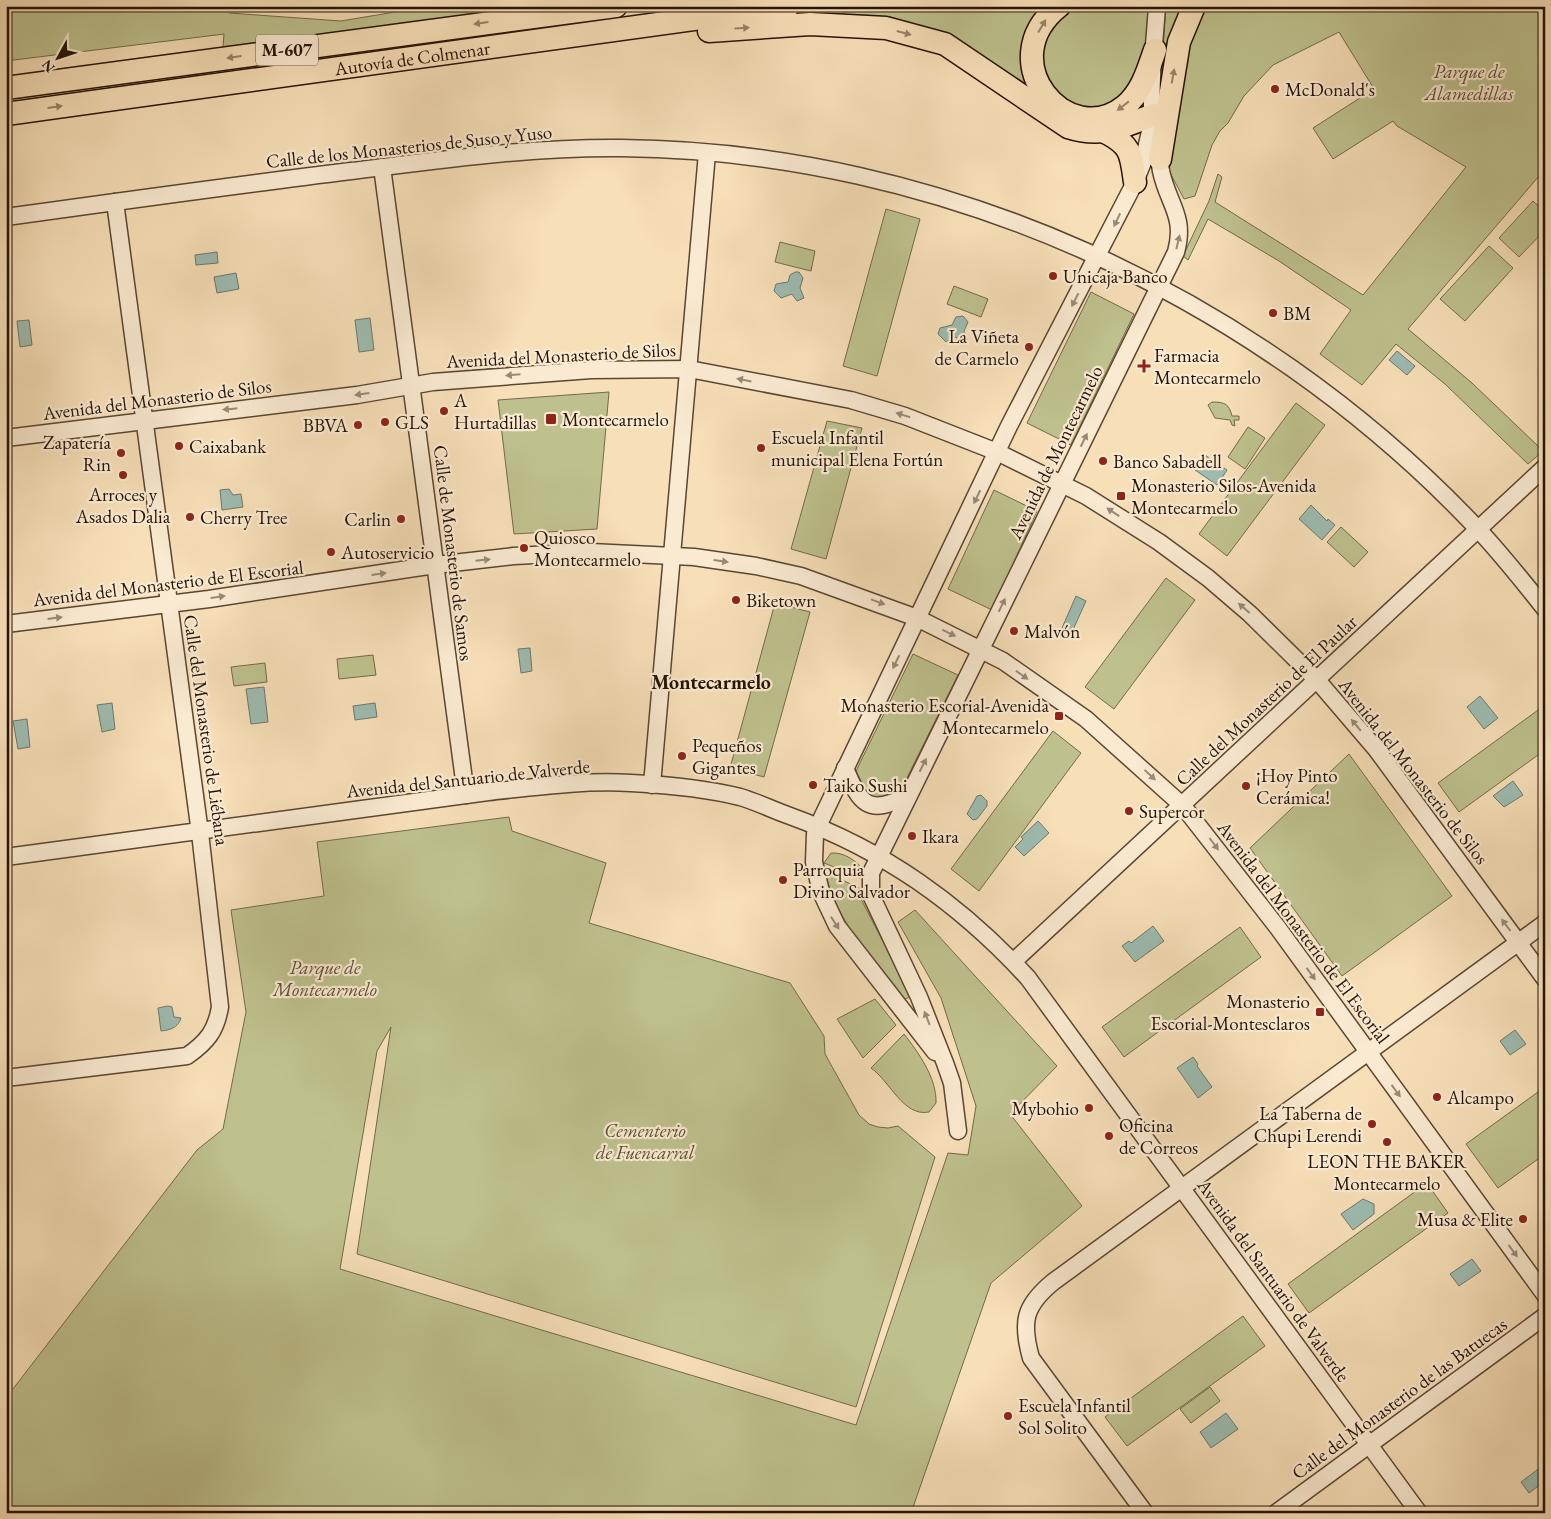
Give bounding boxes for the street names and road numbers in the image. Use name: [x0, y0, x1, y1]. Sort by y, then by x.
road number: M-607: [256, 34, 318, 66]
street label: Autovía de Colmenar: [332, 35, 492, 82]
street label: Calle de los Monasterios de Suso y Yuso: [265, 119, 553, 174]
street label: Avenida del Monasterio de Silos: [445, 337, 677, 374]
street label: Avenida de Montecarmelo: [1002, 361, 1108, 544]
street label: Avenida del Monasterio de Silos: [40, 373, 273, 426]
street label: Calle de Monasterio de Samos: [428, 444, 479, 662]
street label: Avenida del Monasterio de El Escorial: [30, 554, 305, 613]
street label: Calle del Monasterio de El Paular: [1170, 609, 1363, 791]
street label: Calle del Monasterio de Liébana: [178, 613, 235, 848]
street label: Avenida del Monasterio de Silos: [1332, 672, 1494, 870]
street label: Avenida del Santuario de Valverde: [344, 753, 591, 804]
street label: Avenida del Monasterio de El Escorial: [1211, 815, 1396, 1049]
street label: Avenida del Santuario de Valverde: [1191, 1173, 1356, 1387]
street label: Calle del Monasterio de las Batuecas: [1287, 1312, 1512, 1485]

